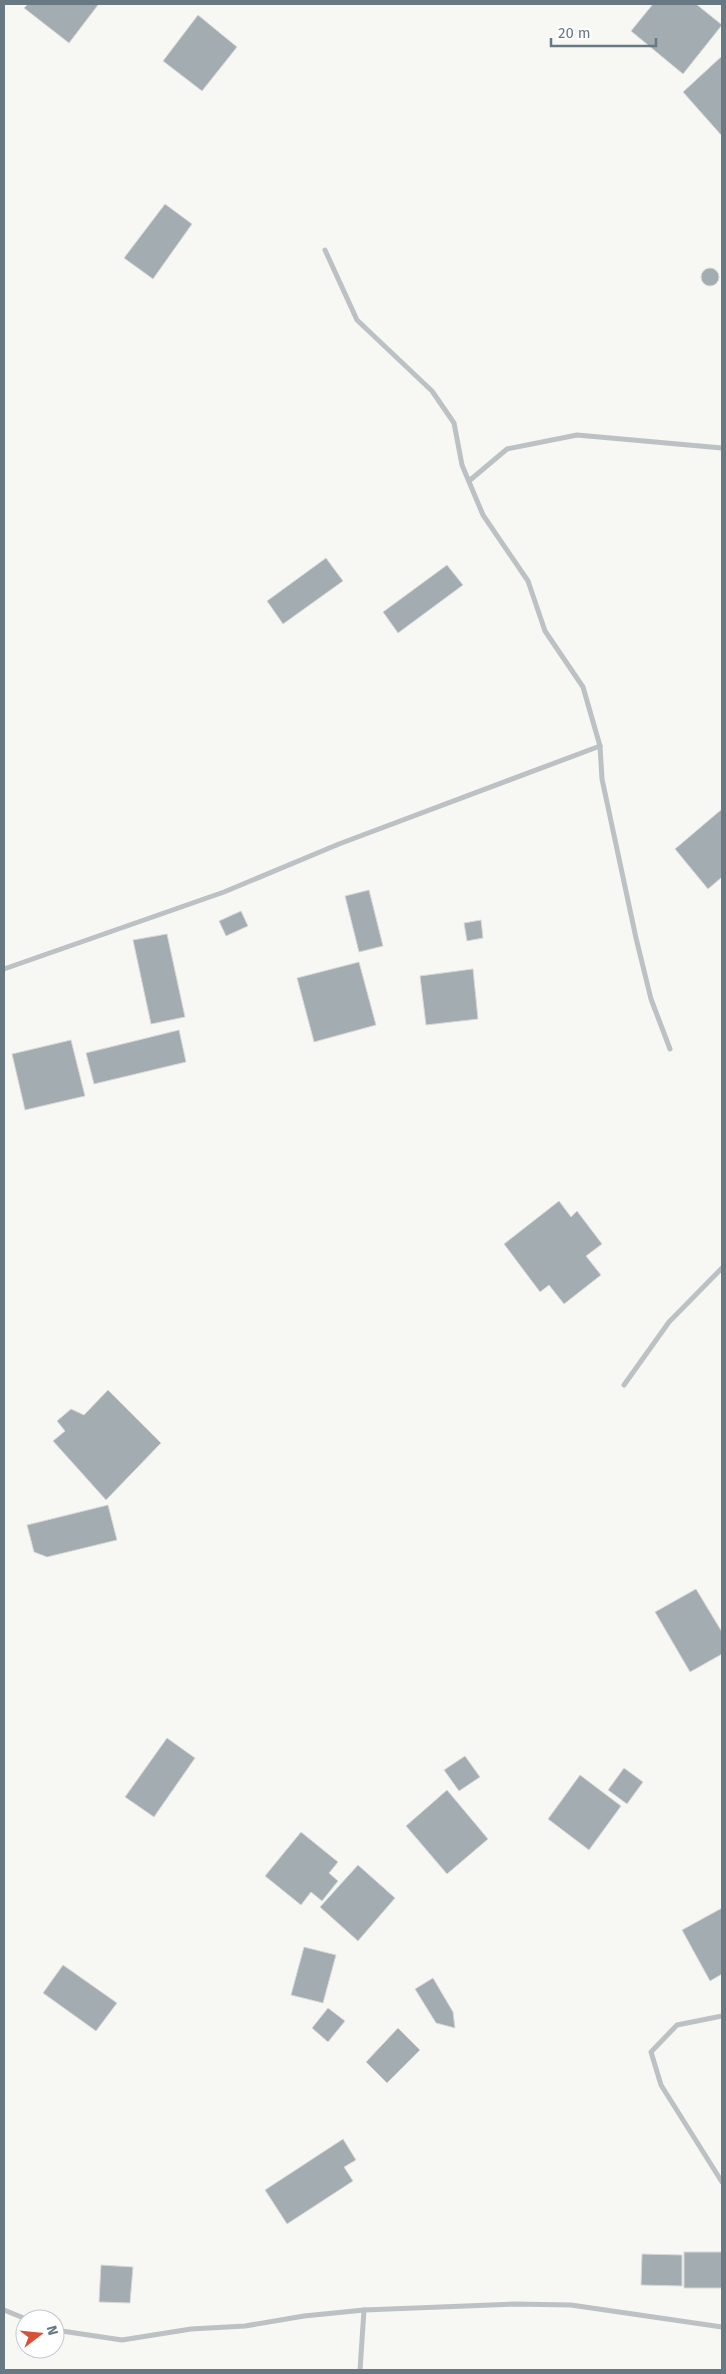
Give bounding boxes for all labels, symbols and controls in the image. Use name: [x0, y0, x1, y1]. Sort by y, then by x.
scale bar: [551, 15, 656, 47]
text: 20 m: [558, 24, 591, 42]
north arrow: [15, 2309, 65, 2359]
text: N: [43, 2324, 61, 2337]

